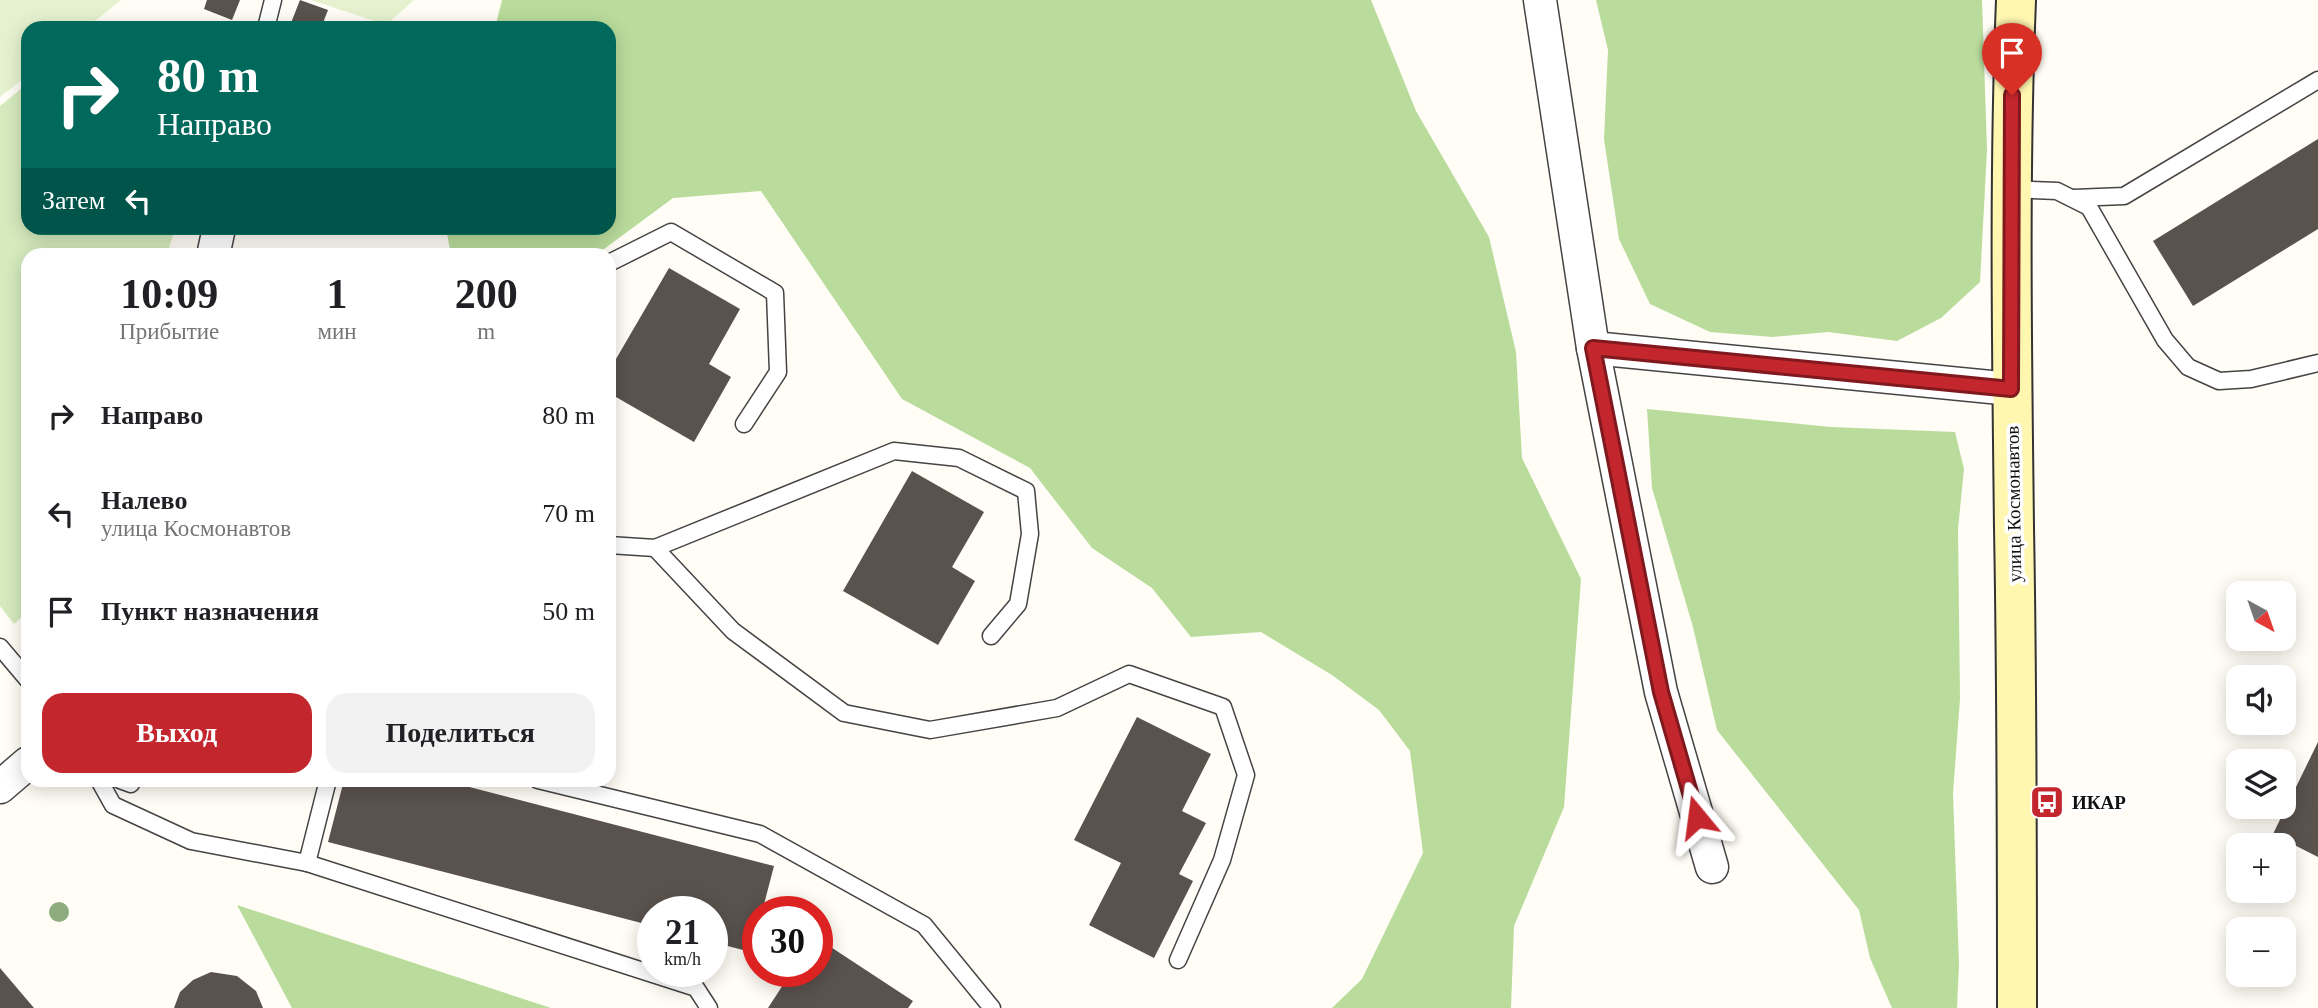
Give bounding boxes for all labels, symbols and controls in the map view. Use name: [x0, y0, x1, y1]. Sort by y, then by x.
pin: [1982, 23, 2042, 95]
icon: arrive: [1993, 34, 2031, 72]
text: 80 m: [157, 48, 259, 103]
icon: right: [42, 49, 133, 140]
text: Направо: [157, 106, 272, 142]
icon: left: [119, 182, 157, 220]
text: Затем: [42, 186, 105, 215]
text: 10:09: [120, 271, 218, 317]
text: 1: [327, 271, 348, 317]
text: 200: [455, 271, 518, 317]
text: Прибытие: [119, 319, 219, 344]
text: мин: [317, 319, 357, 344]
text: m: [477, 319, 495, 344]
icon: right: [42, 397, 80, 435]
text: Направо: [101, 401, 203, 430]
text: 80 m: [542, 401, 595, 430]
street label: улица Космонавтов: [2002, 425, 2025, 583]
text: Налево: [101, 486, 187, 515]
icon: left: [42, 495, 80, 533]
text: 70 m: [542, 499, 595, 528]
text: улица Космонавтов: [101, 516, 291, 541]
north arrow: [2226, 581, 2296, 651]
map controls: [2226, 581, 2296, 987]
icon: arrive: [42, 593, 80, 631]
text: Пункт назначения: [101, 597, 319, 626]
text: 50 m: [542, 597, 595, 626]
button: sound: [2226, 665, 2296, 735]
button: Выход: [42, 693, 312, 773]
button: Поделиться: [326, 693, 595, 773]
button: layers: [2226, 749, 2296, 819]
position arrow: [1660, 780, 1734, 854]
bus stop icon: ИКАР: [2028, 783, 2066, 821]
place label: ИКАР: [2072, 792, 2126, 813]
button: +: [2226, 833, 2296, 903]
speed limit sign: 30: [742, 896, 833, 987]
text: 21: [665, 913, 700, 952]
button: −: [2226, 917, 2296, 987]
text: km/h: [664, 949, 701, 969]

